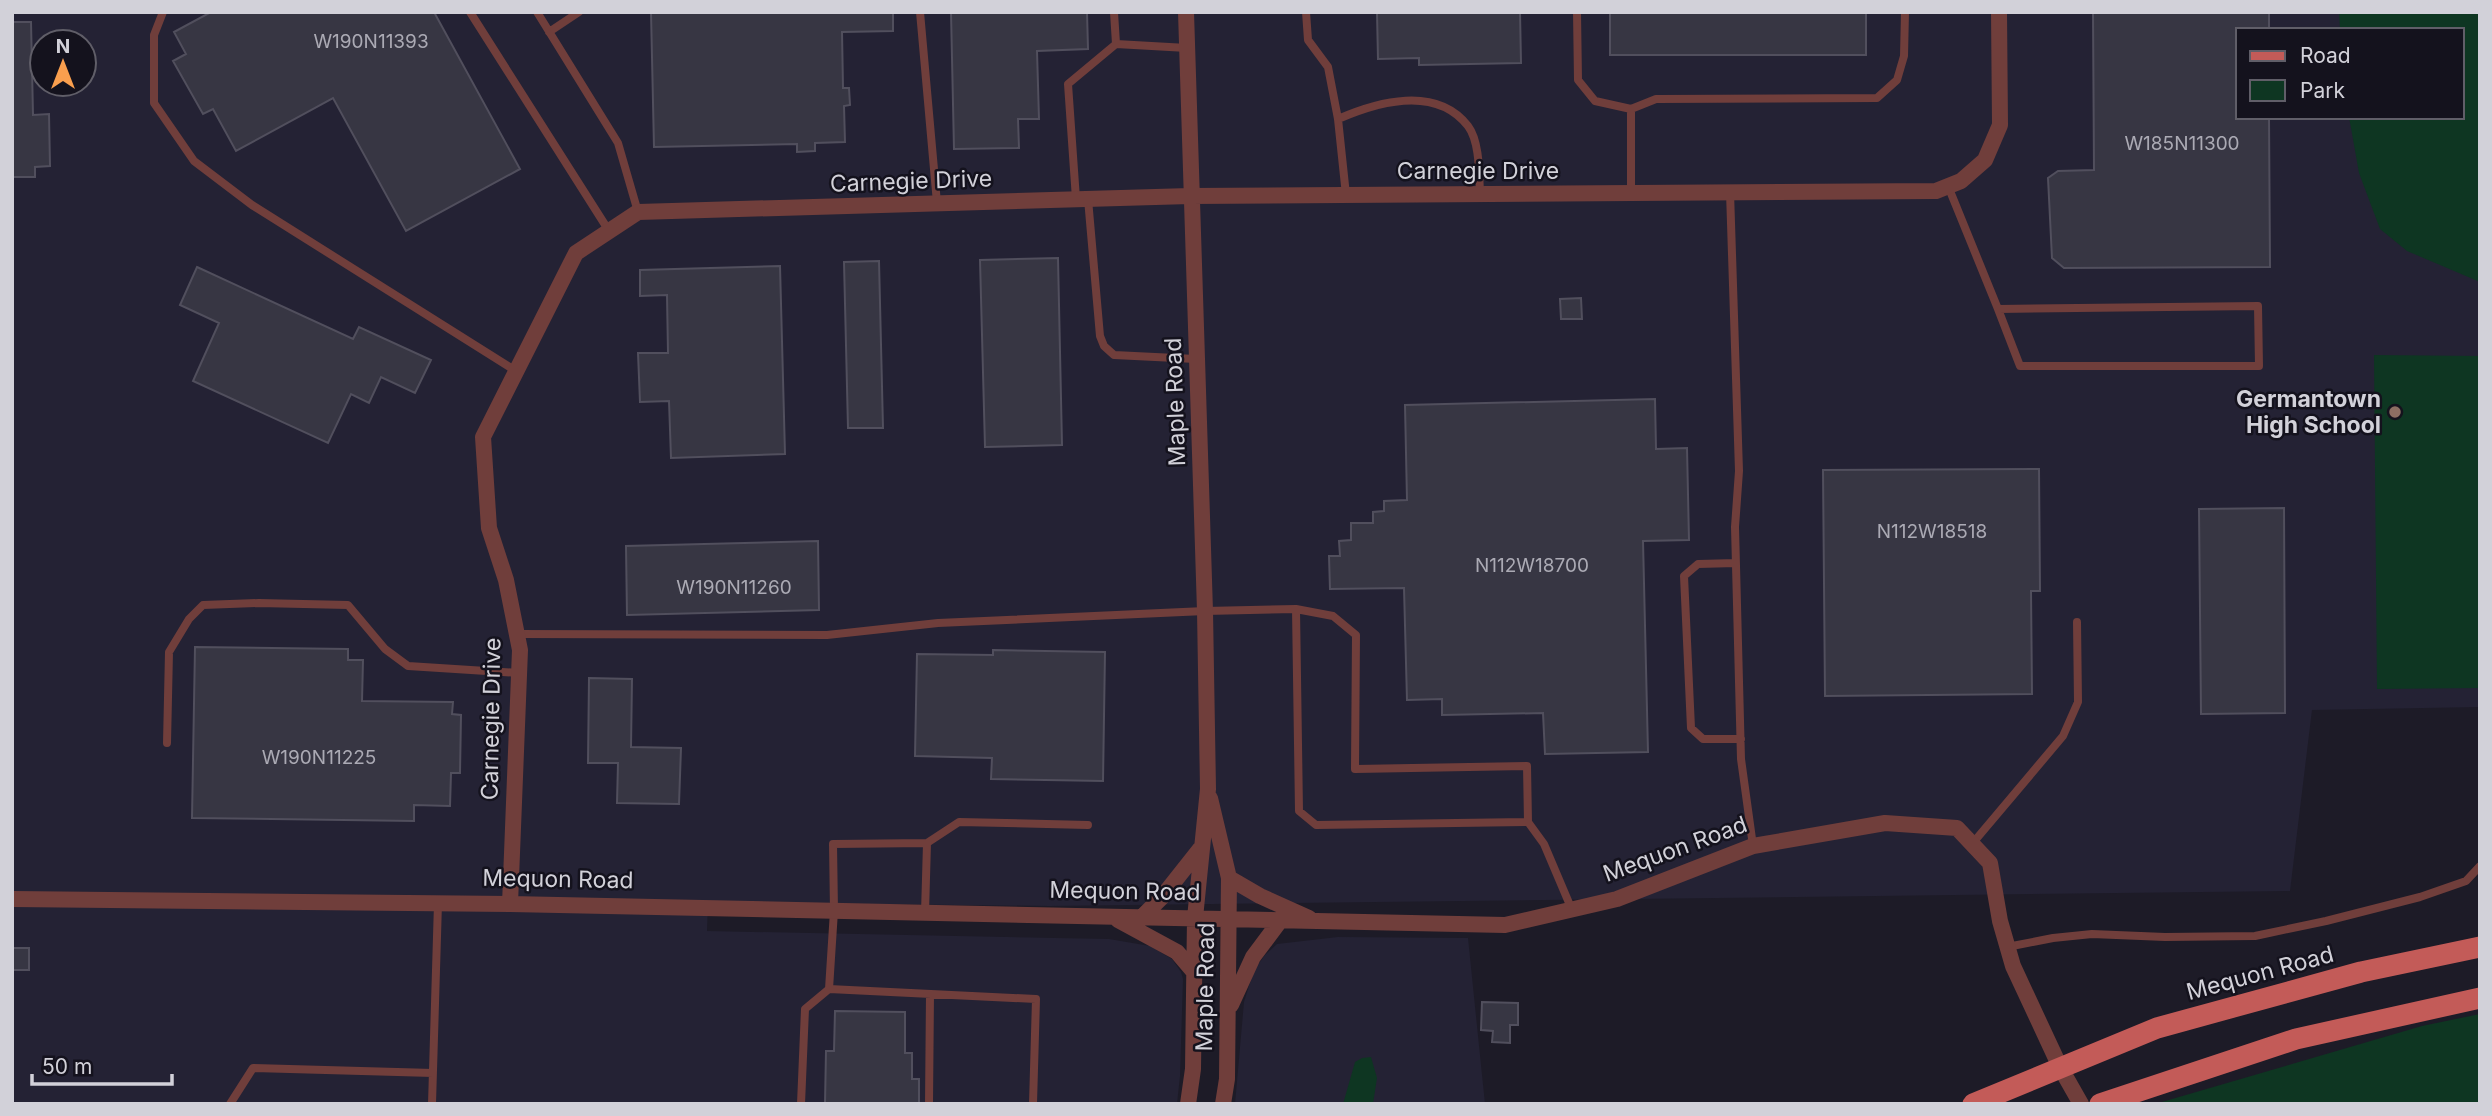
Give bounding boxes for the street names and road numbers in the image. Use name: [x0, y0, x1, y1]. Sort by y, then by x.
street label: Carnegie Drive: [1397, 157, 1559, 185]
street label: Carnegie Drive: [829, 164, 993, 198]
street label: Maple Road: [1159, 337, 1191, 467]
street label: Carnegie Drive: [476, 638, 506, 800]
street label: Mequon Road: [1599, 810, 1751, 888]
street label: Mequon Road: [482, 864, 634, 894]
street label: Mequon Road: [1049, 876, 1201, 906]
street label: Maple Road: [1190, 922, 1220, 1052]
street label: Mequon Road: [2183, 940, 2337, 1006]

